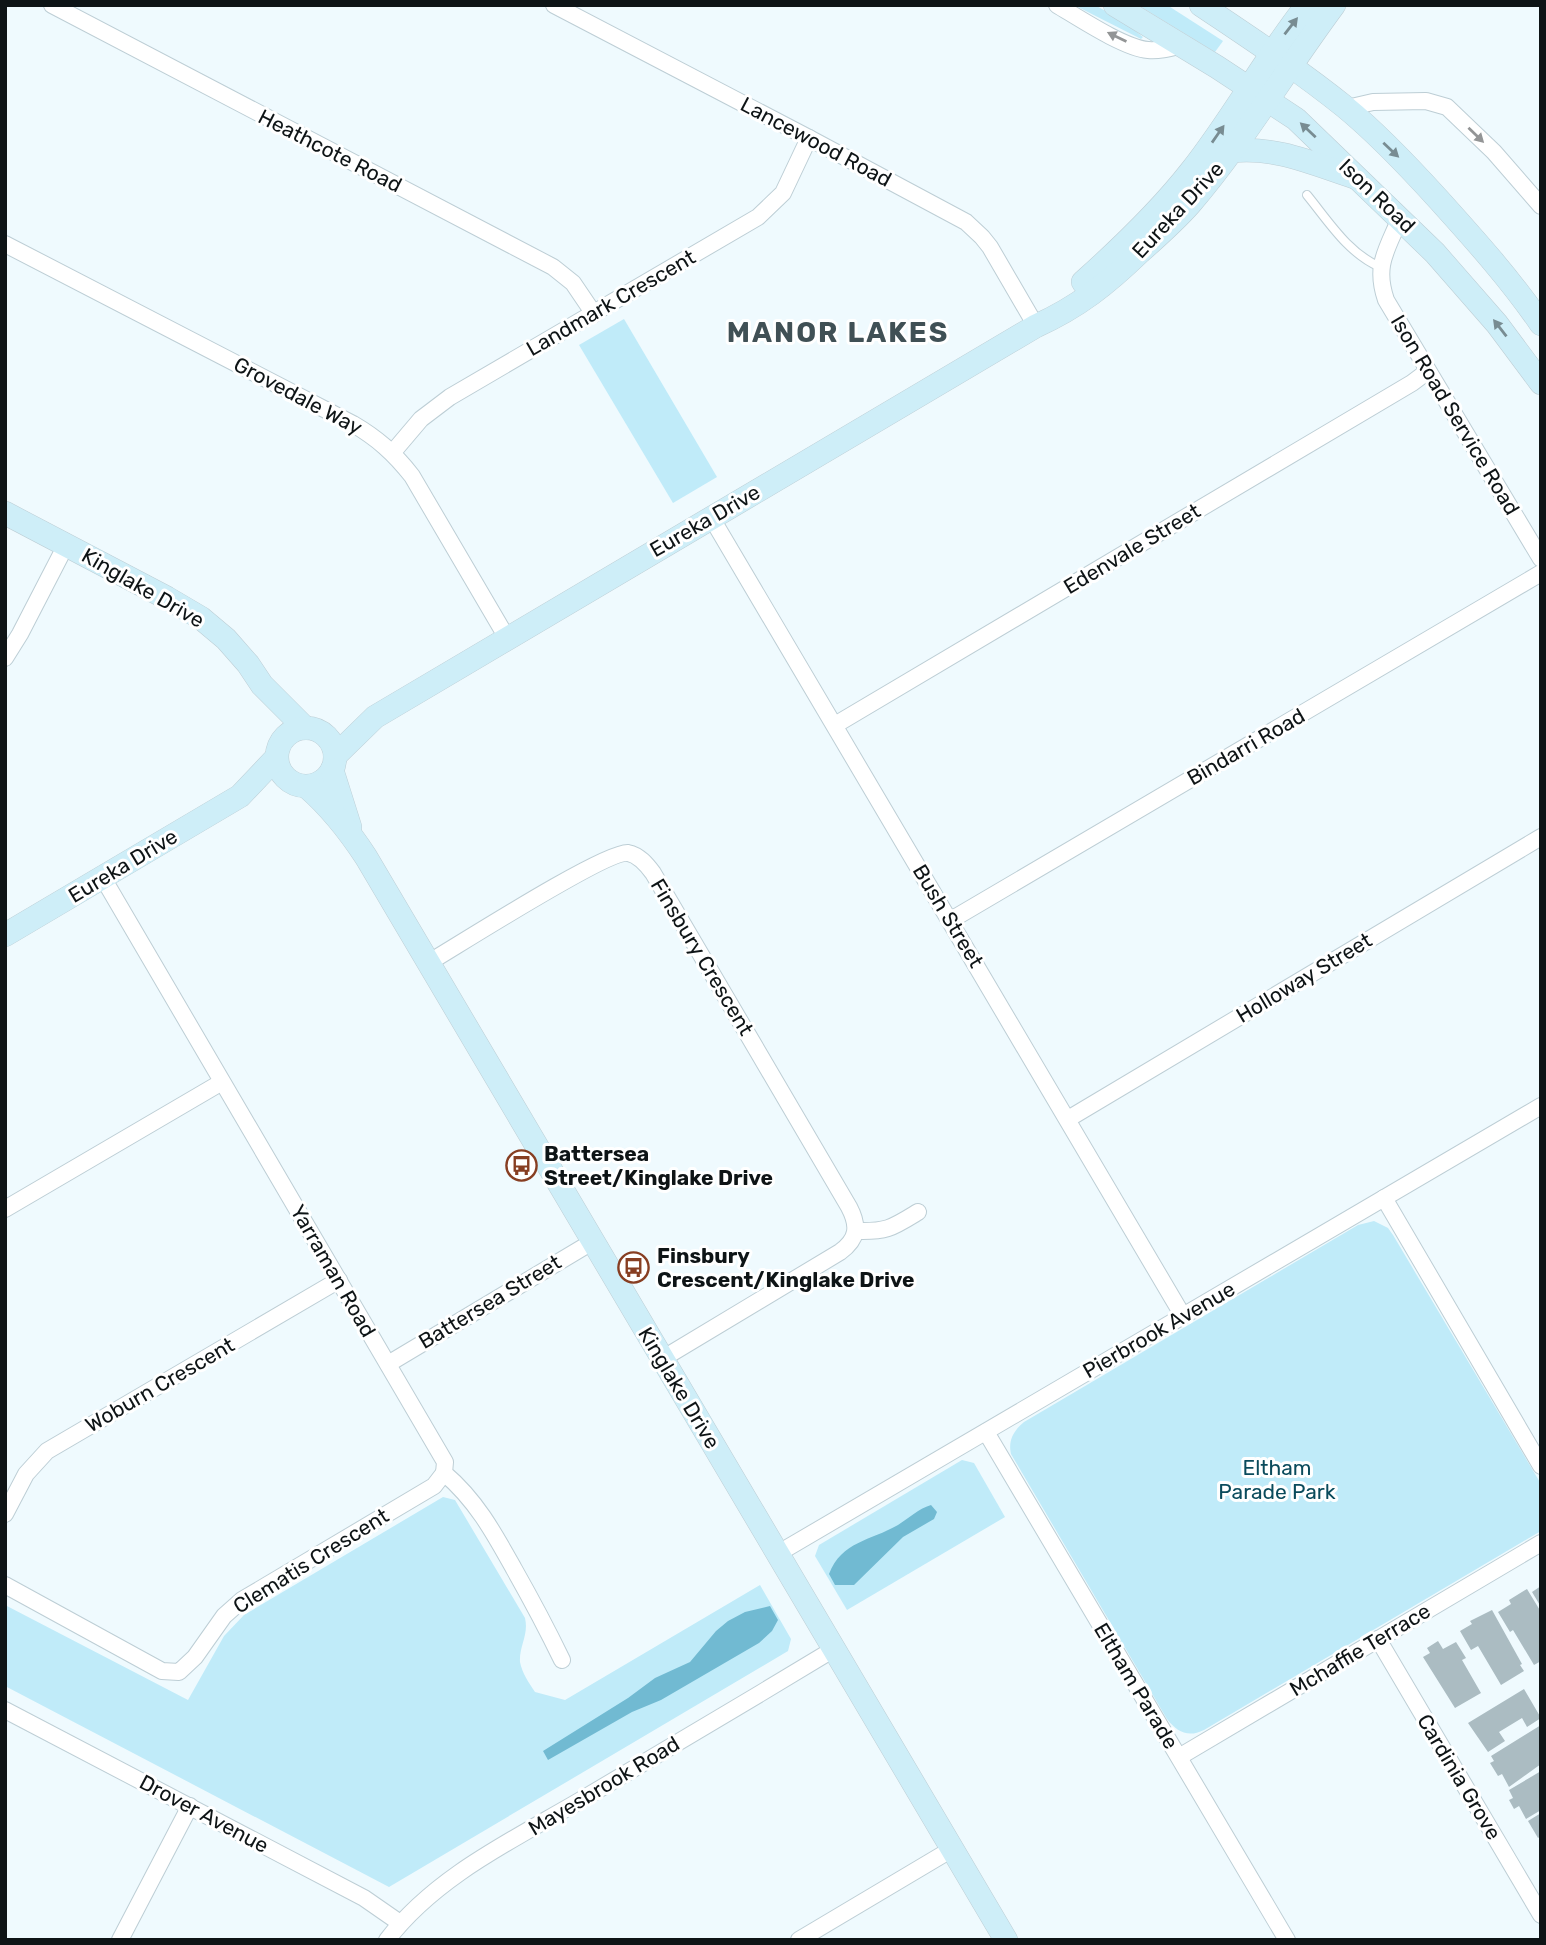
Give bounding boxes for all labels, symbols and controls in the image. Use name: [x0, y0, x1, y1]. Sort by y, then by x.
one-way arrow: [1283, 17, 1298, 35]
one-way arrow: [1107, 32, 1127, 43]
street label: Lancewood Road: [737, 91, 896, 192]
street label: Heathcote Road: [254, 104, 406, 197]
one-way arrow: [1300, 123, 1317, 139]
one-way arrow: [1210, 125, 1224, 143]
one-way arrow: [1467, 126, 1484, 142]
one-way arrow: [1382, 142, 1400, 158]
street label: Ison Road: [1334, 153, 1421, 238]
street label: Eureka Drive: [1127, 156, 1229, 263]
street label: Landmark Crescent: [522, 244, 700, 361]
street label: Ison Road Service Road: [1386, 310, 1525, 519]
district label: MANOR LAKES: [727, 316, 949, 349]
one-way arrow: [1492, 320, 1507, 338]
street label: Grovedale Way: [230, 351, 367, 440]
street label: Eureka Drive: [645, 479, 764, 562]
street label: Edenvale Street: [1059, 498, 1205, 599]
street label: Kinglake Drive: [77, 542, 209, 633]
street label: Bindarri Road: [1182, 703, 1309, 790]
street label: Eureka Drive: [64, 823, 182, 908]
street label: Bush Street: [908, 860, 989, 972]
street label: Finsbury Crescent: [646, 874, 759, 1040]
street label: Holloway Street: [1231, 927, 1376, 1028]
place label: Battersea Street/Kinglake Drive: [544, 1141, 773, 1190]
bus stop icon: Battersea Street/Kinglake Drive: [504, 1149, 538, 1183]
street label: Yarraman Road: [286, 1200, 381, 1341]
place label: Finsbury Crescent/Kinglake Drive: [657, 1243, 915, 1292]
street label: Battersea Street: [414, 1249, 565, 1354]
bus stop icon: Finsbury Crescent/Kinglake Drive: [617, 1251, 651, 1285]
street label: Pierbrook Avenue: [1078, 1276, 1239, 1383]
street label: Kinglake Drive: [633, 1322, 726, 1453]
street label: Woburn Crescent: [81, 1332, 239, 1437]
park label: Eltham Parade Park: [1218, 1455, 1336, 1504]
street label: Clematis Crescent: [228, 1503, 393, 1618]
street label: Mchaffie Terrace: [1285, 1598, 1435, 1701]
street label: Eltham Parade: [1089, 1618, 1184, 1753]
street label: Cardinia Grove: [1412, 1709, 1507, 1844]
street label: Mayesbrook Road: [524, 1731, 684, 1840]
street label: Drover Avenue: [135, 1769, 273, 1858]

